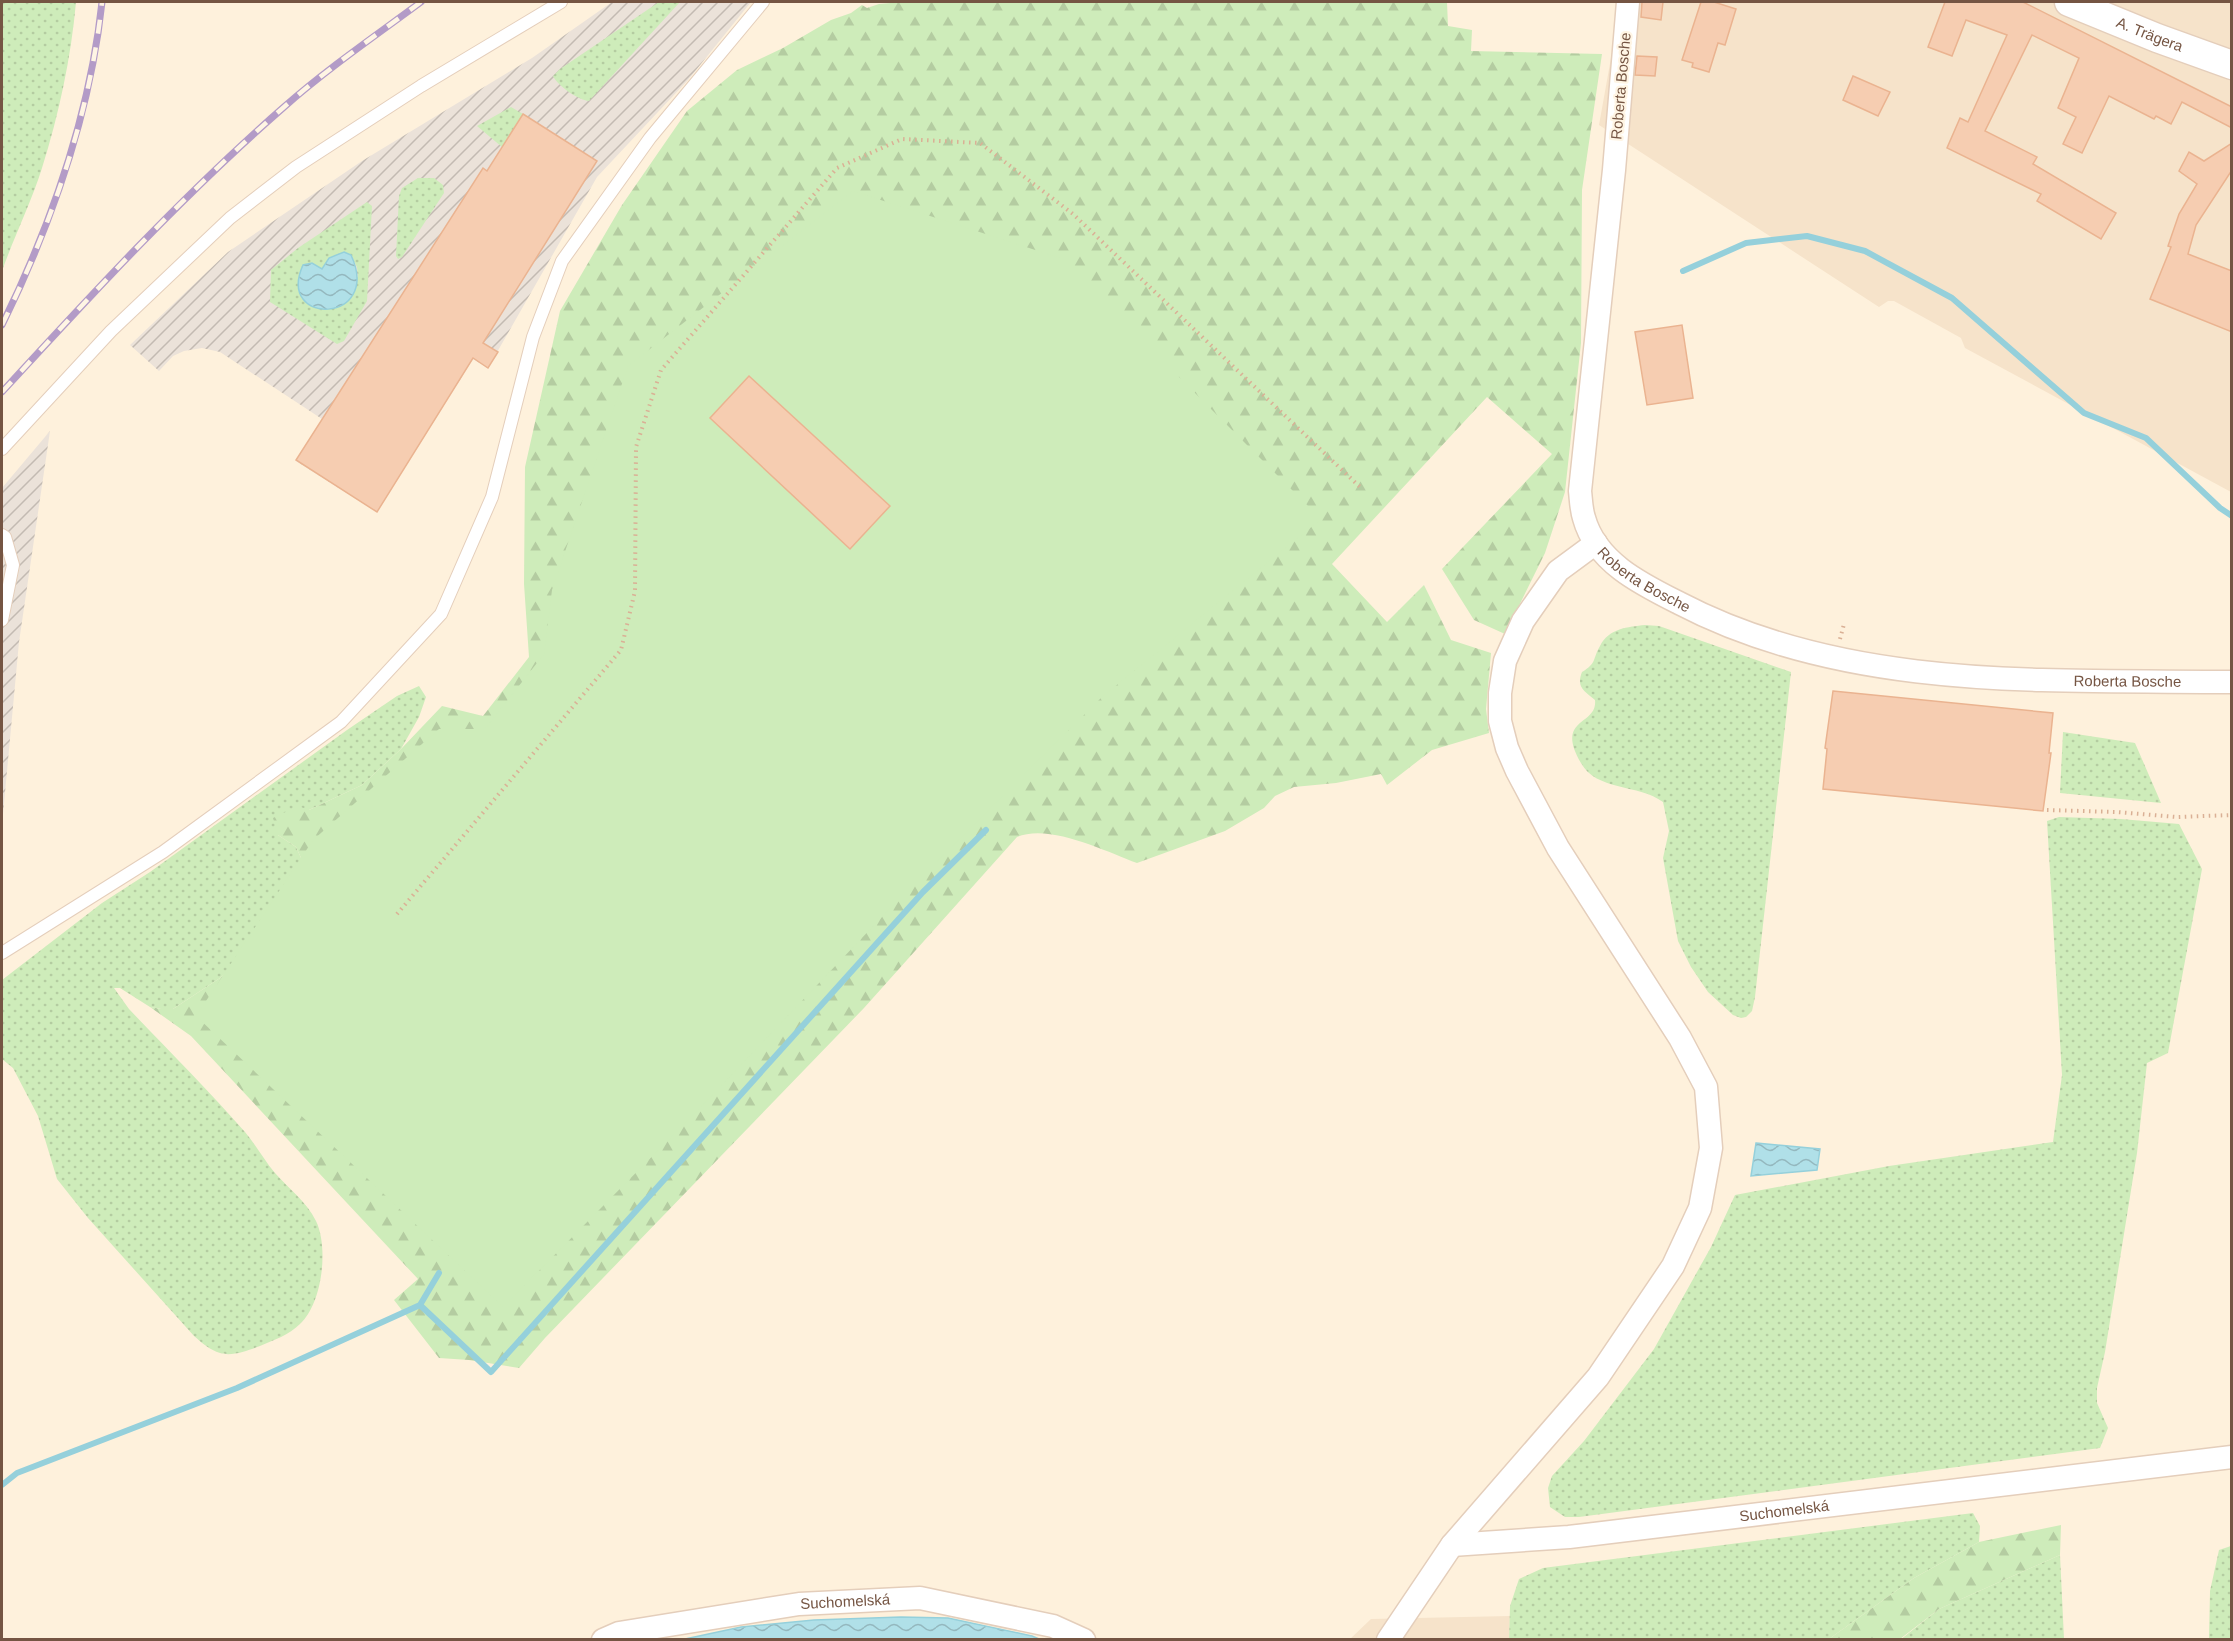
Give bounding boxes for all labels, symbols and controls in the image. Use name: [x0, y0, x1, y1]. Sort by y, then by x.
street label: A. Trägera: [2114, 13, 2186, 55]
street label: Roberta Bosche: [1607, 32, 1634, 140]
street label: Roberta Bosche: [1594, 543, 1693, 615]
street label: Roberta Bosche: [2073, 672, 2181, 690]
street label: Suchomelská: [1738, 1497, 1830, 1524]
street label: Suchomelská: [800, 1590, 891, 1612]

